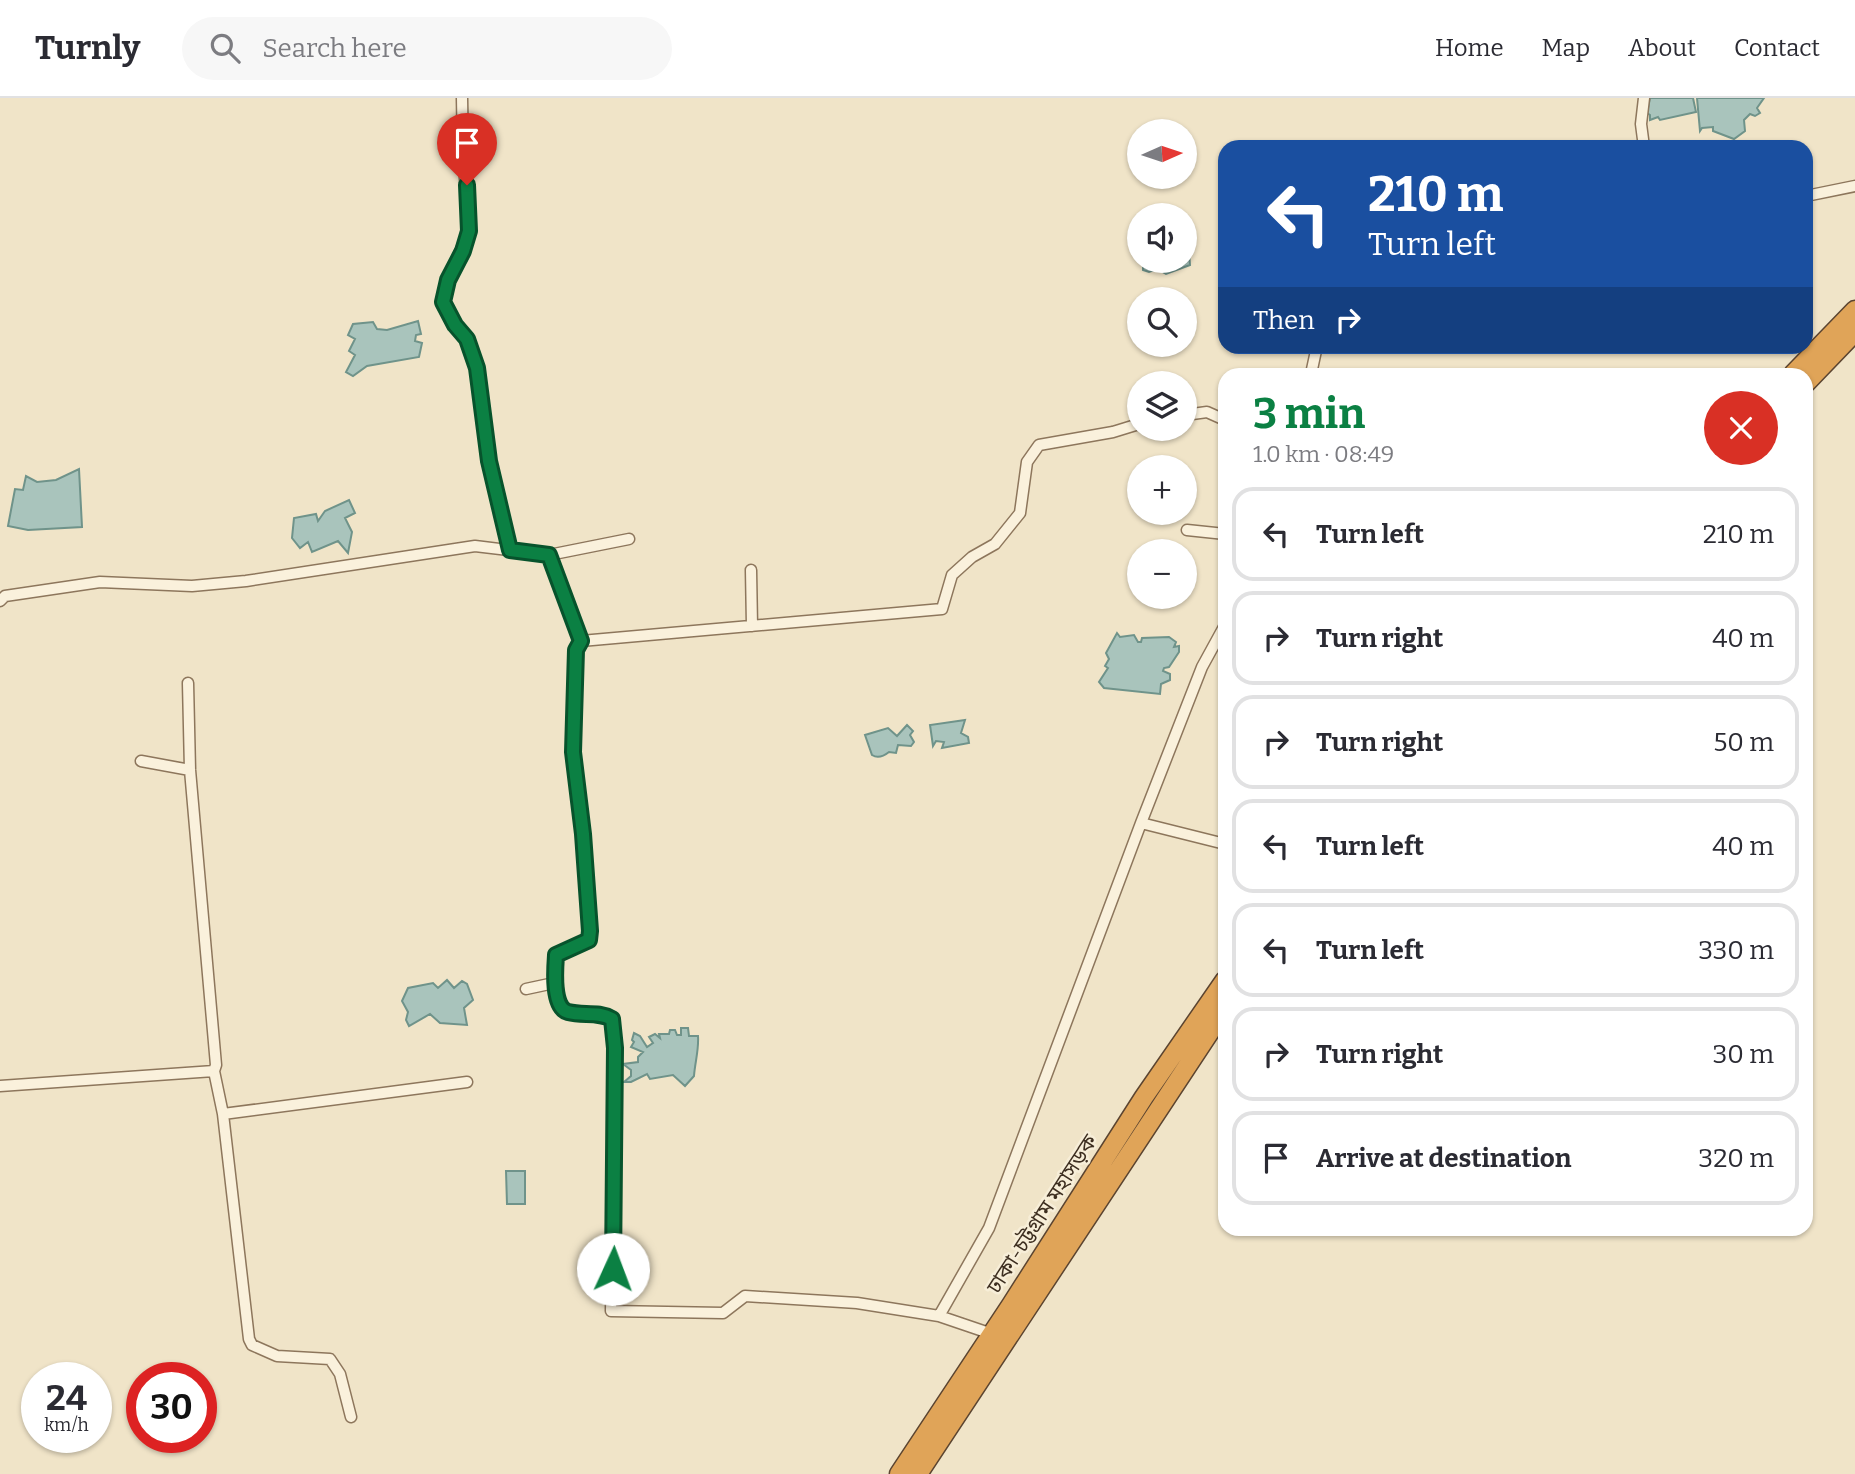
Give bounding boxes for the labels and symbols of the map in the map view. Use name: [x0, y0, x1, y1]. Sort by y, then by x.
pin: [437, 113, 497, 185]
north arrow: [1127, 119, 1197, 189]
street label: ঢাকা-চট্টগ্রাম মহাসড়ক: [980, 1129, 1104, 1299]
position arrow: [576, 1232, 650, 1306]
speed limit sign: 30: [126, 1362, 217, 1453]

